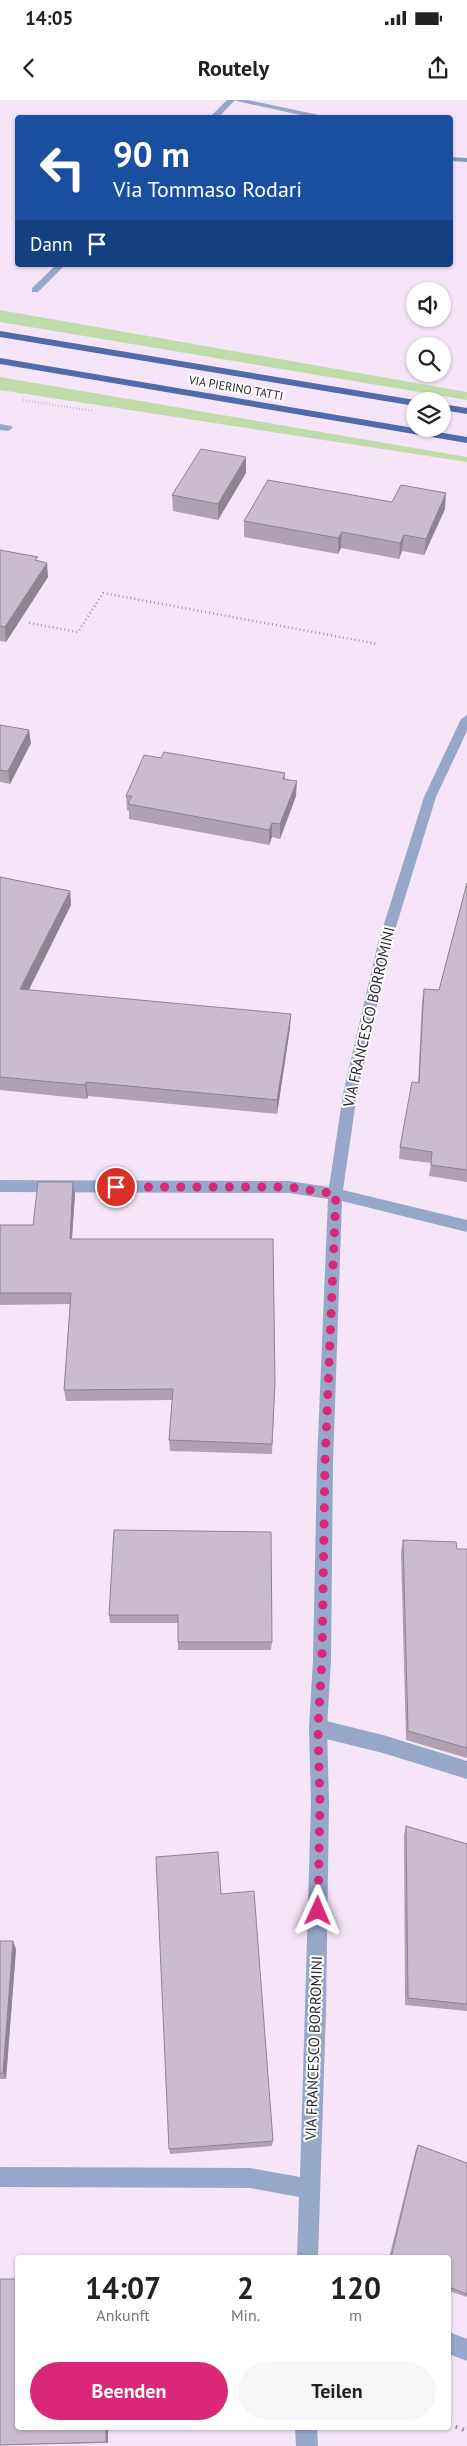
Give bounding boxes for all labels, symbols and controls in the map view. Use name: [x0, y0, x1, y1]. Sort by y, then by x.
text: 14:05: [25, 6, 73, 30]
icon: back: [15, 54, 43, 82]
text: Routely: [198, 54, 269, 82]
icon: share: [424, 54, 452, 82]
text: 90 m: [113, 131, 190, 177]
icon: left: [30, 135, 95, 200]
text: Via Tommaso Rodari: [113, 175, 302, 203]
icon: arrive: [83, 230, 111, 258]
text: Dann: [30, 232, 73, 256]
map controls: [406, 282, 451, 437]
button: sound: [406, 282, 451, 327]
button: search: [406, 337, 451, 382]
street label: VIA PIERINO TATTI: [187, 372, 284, 403]
button: layers: [406, 392, 451, 437]
street label: VIA FRANCESCO BORROMINI: [338, 925, 399, 1110]
pin: [95, 1166, 137, 1208]
icon: arrive: [102, 1173, 130, 1201]
position arrow: [291, 1884, 343, 1936]
street label: VIA FRANCESCO BORROMINI: [301, 1956, 326, 2141]
text: 14:07: [85, 2268, 161, 2307]
text: 2: [237, 2268, 254, 2307]
text: 120: [330, 2268, 381, 2307]
text: Ankunft: [96, 2305, 150, 2325]
text: Min.: [231, 2305, 260, 2325]
text: m: [349, 2305, 362, 2325]
button: Beenden: [30, 2362, 228, 2420]
button: Teilen: [238, 2362, 436, 2420]

